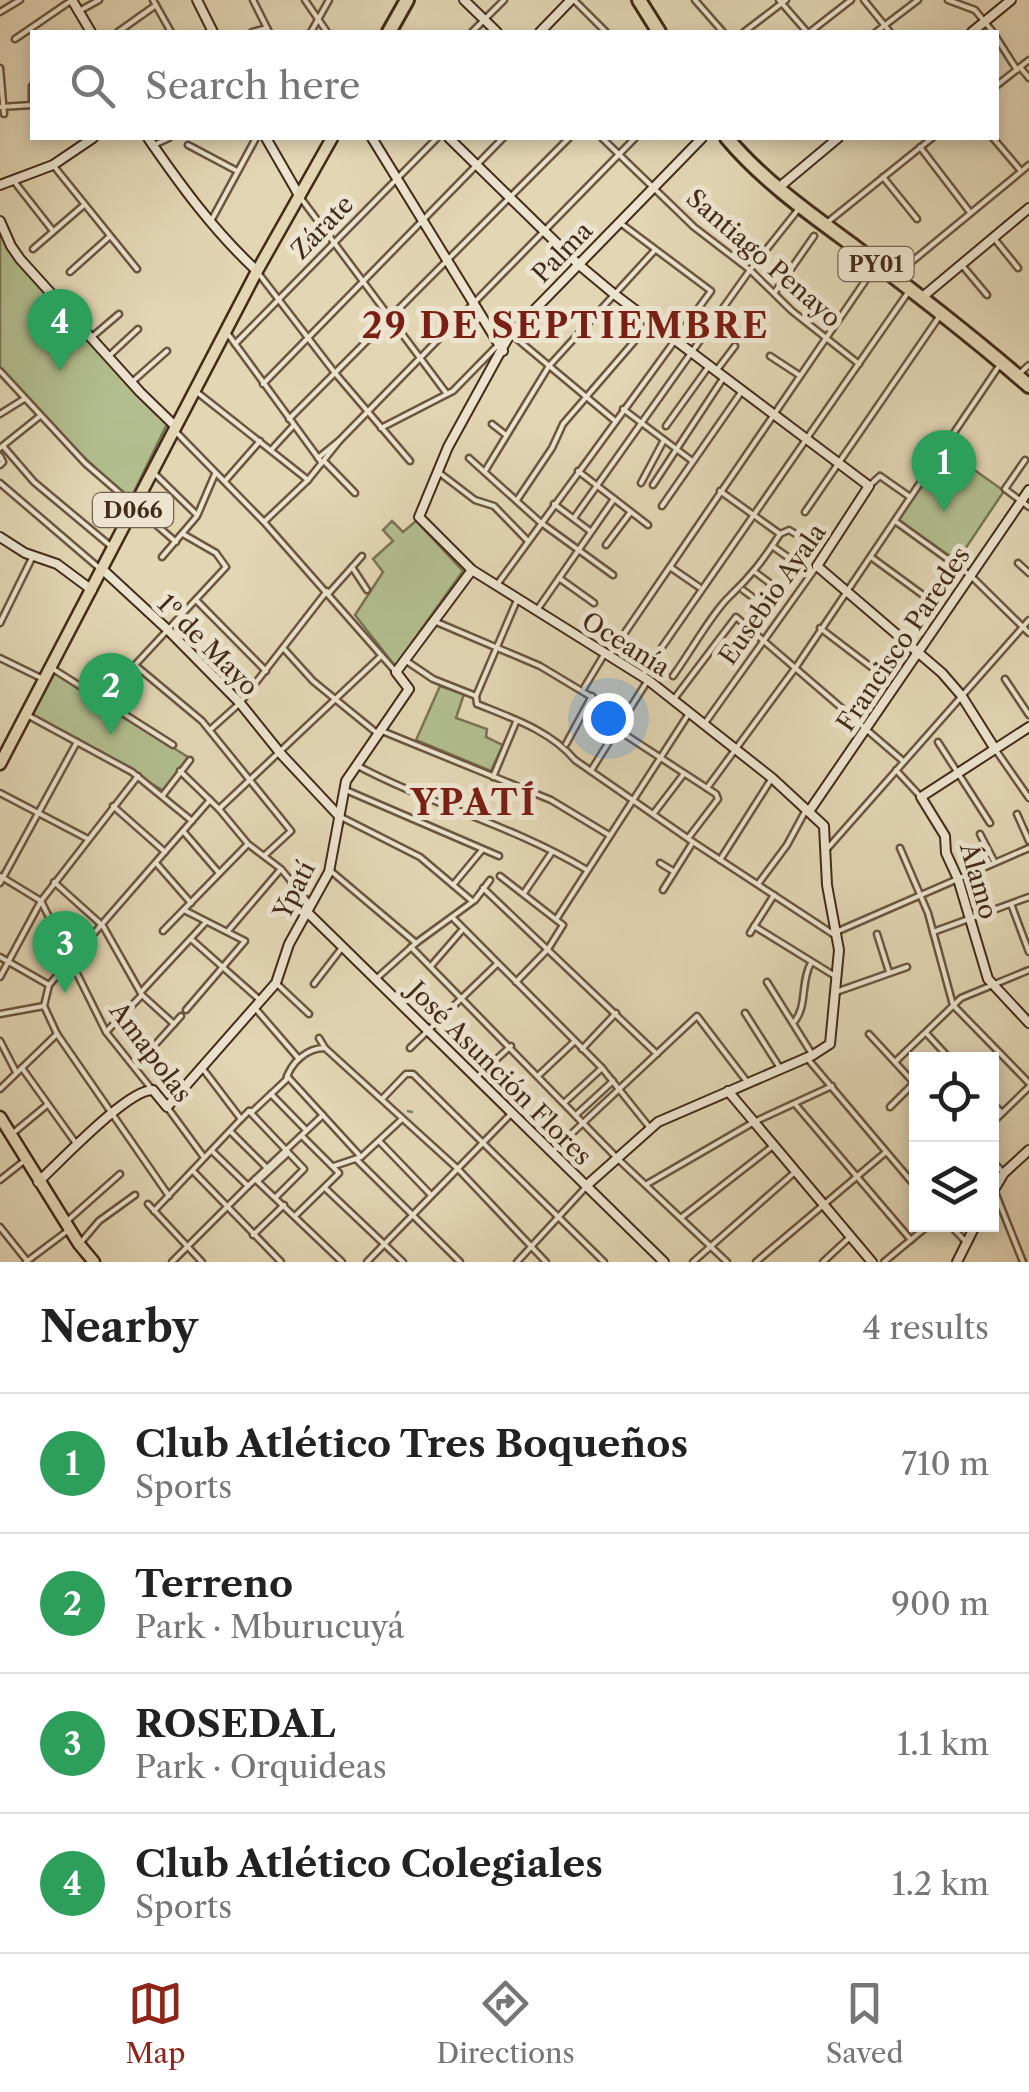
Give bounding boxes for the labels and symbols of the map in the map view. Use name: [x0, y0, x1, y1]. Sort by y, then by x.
street label: Santiago Penayo: [680, 183, 847, 334]
street label: Zárate: [285, 189, 360, 266]
street label: Palma: [526, 215, 600, 289]
road number: PY01: [838, 247, 914, 281]
pin: 4: [28, 288, 92, 371]
district label: 29 DE SEPTIEMBRE: [362, 304, 770, 347]
pin: 1: [912, 430, 976, 512]
road number: D066: [93, 493, 173, 527]
street label: Eusebio Ayala: [712, 517, 833, 671]
street label: Francisco Paredes: [830, 541, 977, 737]
street label: 1º de Mayo: [151, 588, 265, 702]
street label: Oceanía: [576, 605, 676, 684]
pin: 2: [78, 652, 144, 735]
your location: [583, 693, 634, 744]
district label: YPATÍ: [410, 781, 537, 824]
street label: Álamo: [953, 839, 1004, 923]
street label: Ypatí: [266, 856, 322, 925]
pin: 3: [32, 910, 98, 993]
street label: José Asunción Flores: [398, 972, 598, 1172]
street label: Amapolas: [102, 995, 198, 1108]

